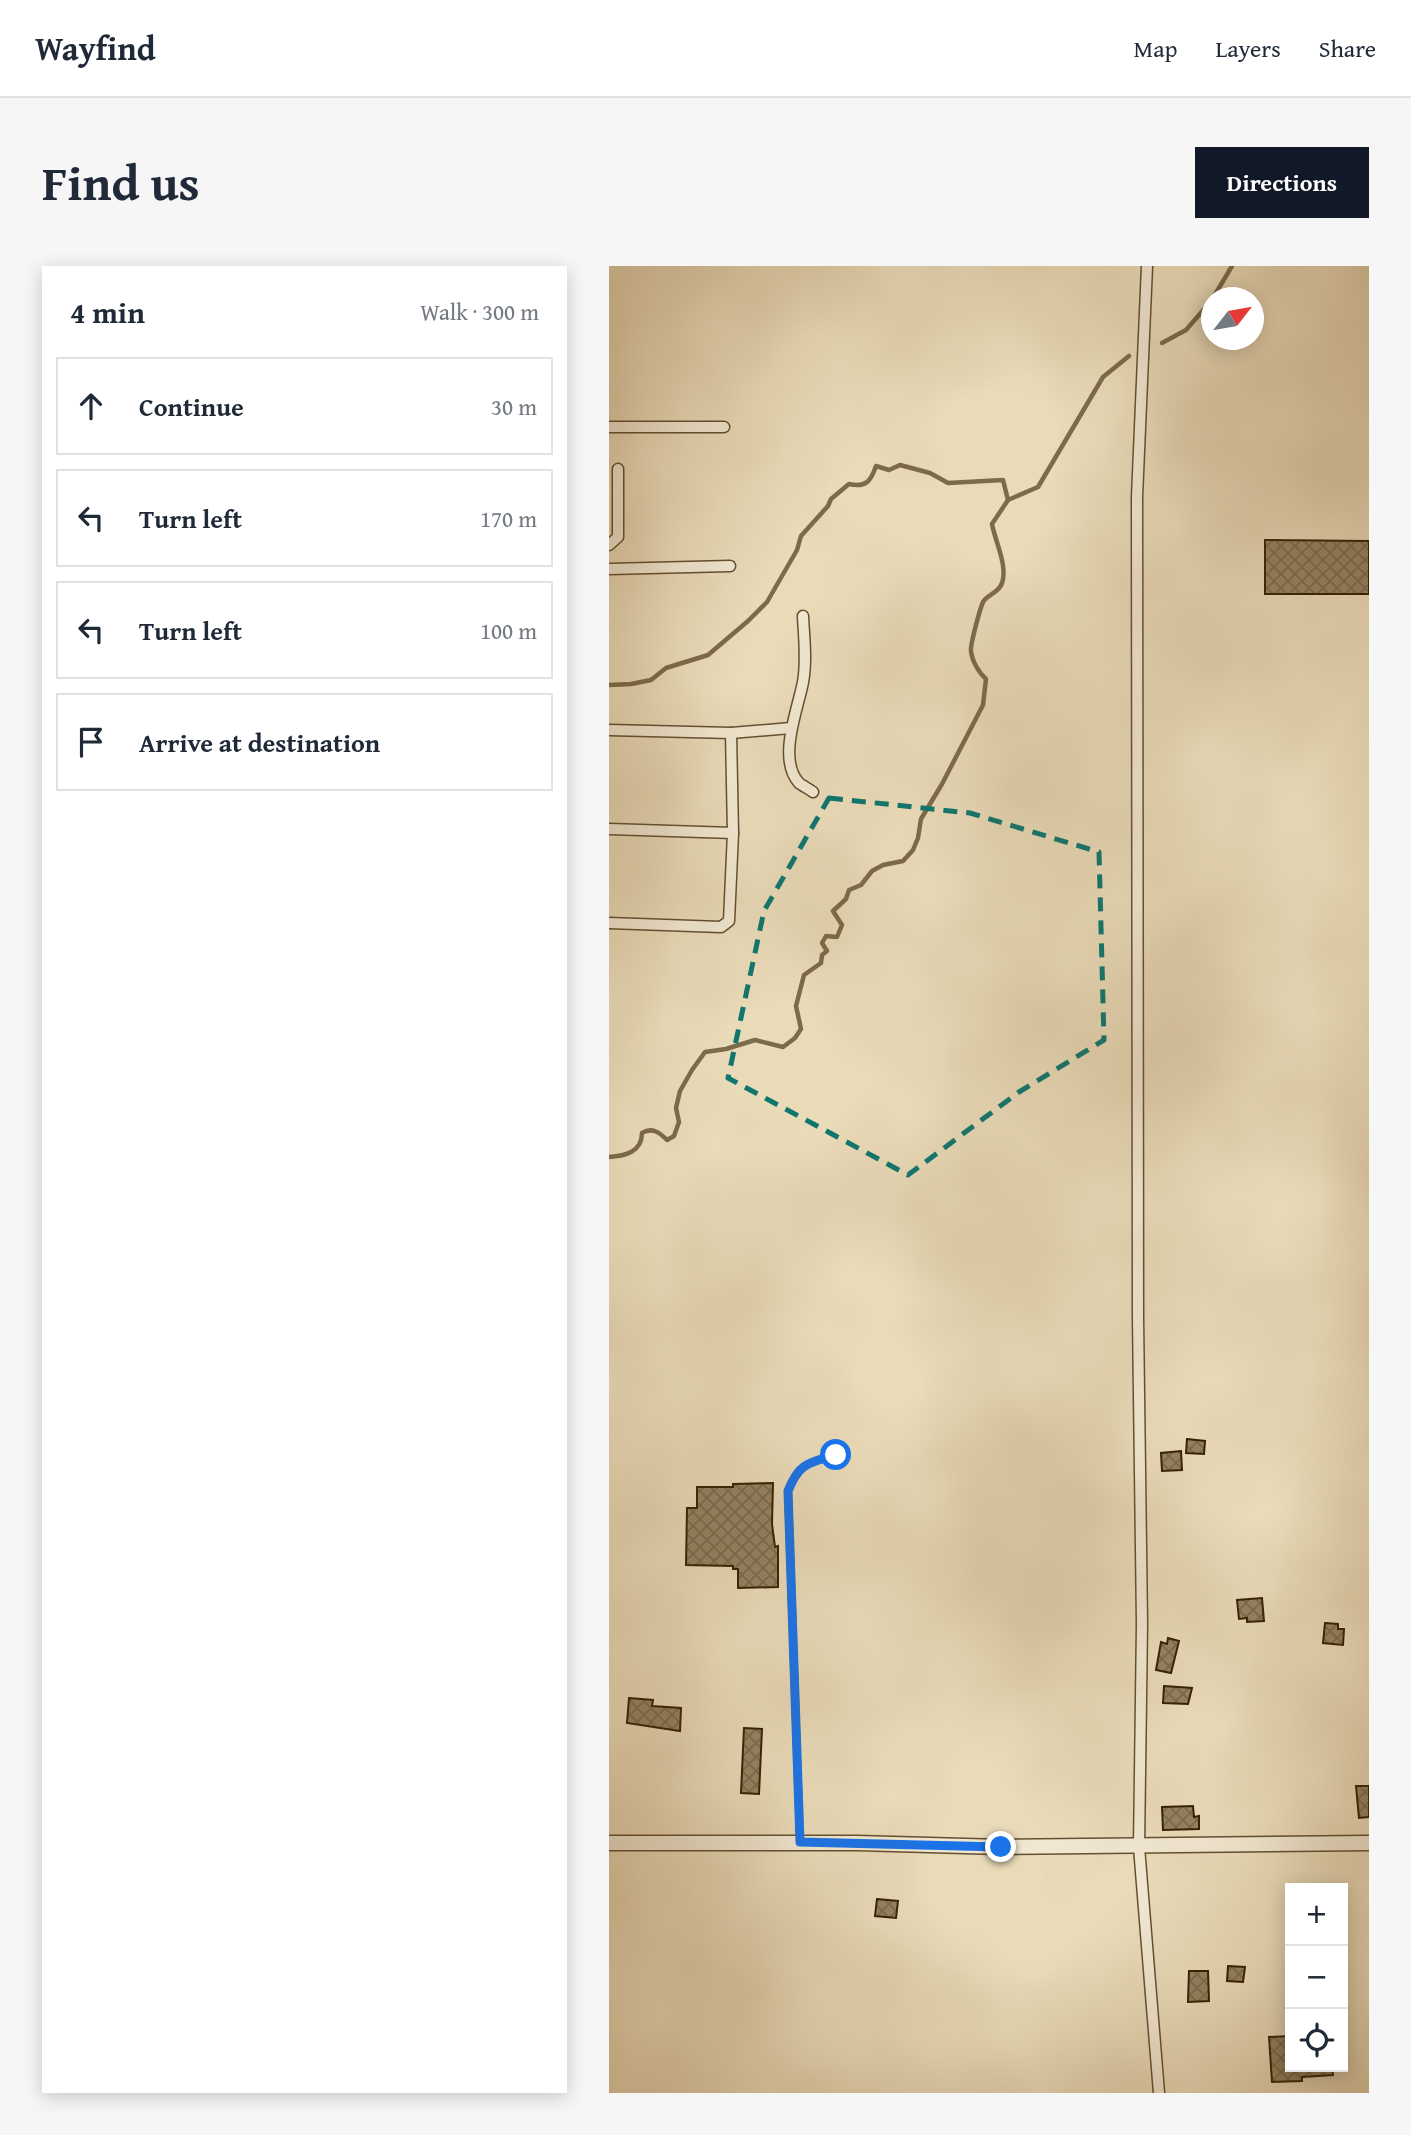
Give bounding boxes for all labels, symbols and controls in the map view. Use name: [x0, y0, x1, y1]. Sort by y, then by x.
text: Wayfind: [35, 24, 156, 72]
text: Map: [1134, 31, 1177, 66]
text: Layers: [1215, 31, 1281, 66]
text: Share: [1319, 31, 1376, 66]
text: Find us: [42, 146, 200, 218]
button: Directions: [1195, 147, 1369, 218]
north arrow: [1201, 287, 1264, 350]
text: 4 min: [70, 290, 145, 334]
text: Walk · 300 m: [420, 295, 539, 328]
icon: ahead: [72, 387, 110, 425]
text: Continue: [139, 387, 244, 426]
text: 30 m: [491, 390, 537, 423]
icon: left: [72, 499, 110, 537]
text: Turn left: [139, 499, 242, 538]
text: 170 m: [480, 502, 537, 535]
icon: left: [72, 611, 110, 649]
text: Turn left: [139, 611, 242, 650]
text: 100 m: [480, 614, 537, 647]
icon: arrive: [72, 723, 110, 761]
text: Arrive at destination: [139, 723, 380, 762]
route start: [820, 1439, 851, 1470]
route end: [985, 1831, 1016, 1862]
map controls: [1285, 1883, 1348, 2072]
button: +: [1285, 1883, 1348, 1946]
button: −: [1285, 1946, 1348, 2009]
button: locate: [1285, 2009, 1348, 2072]

